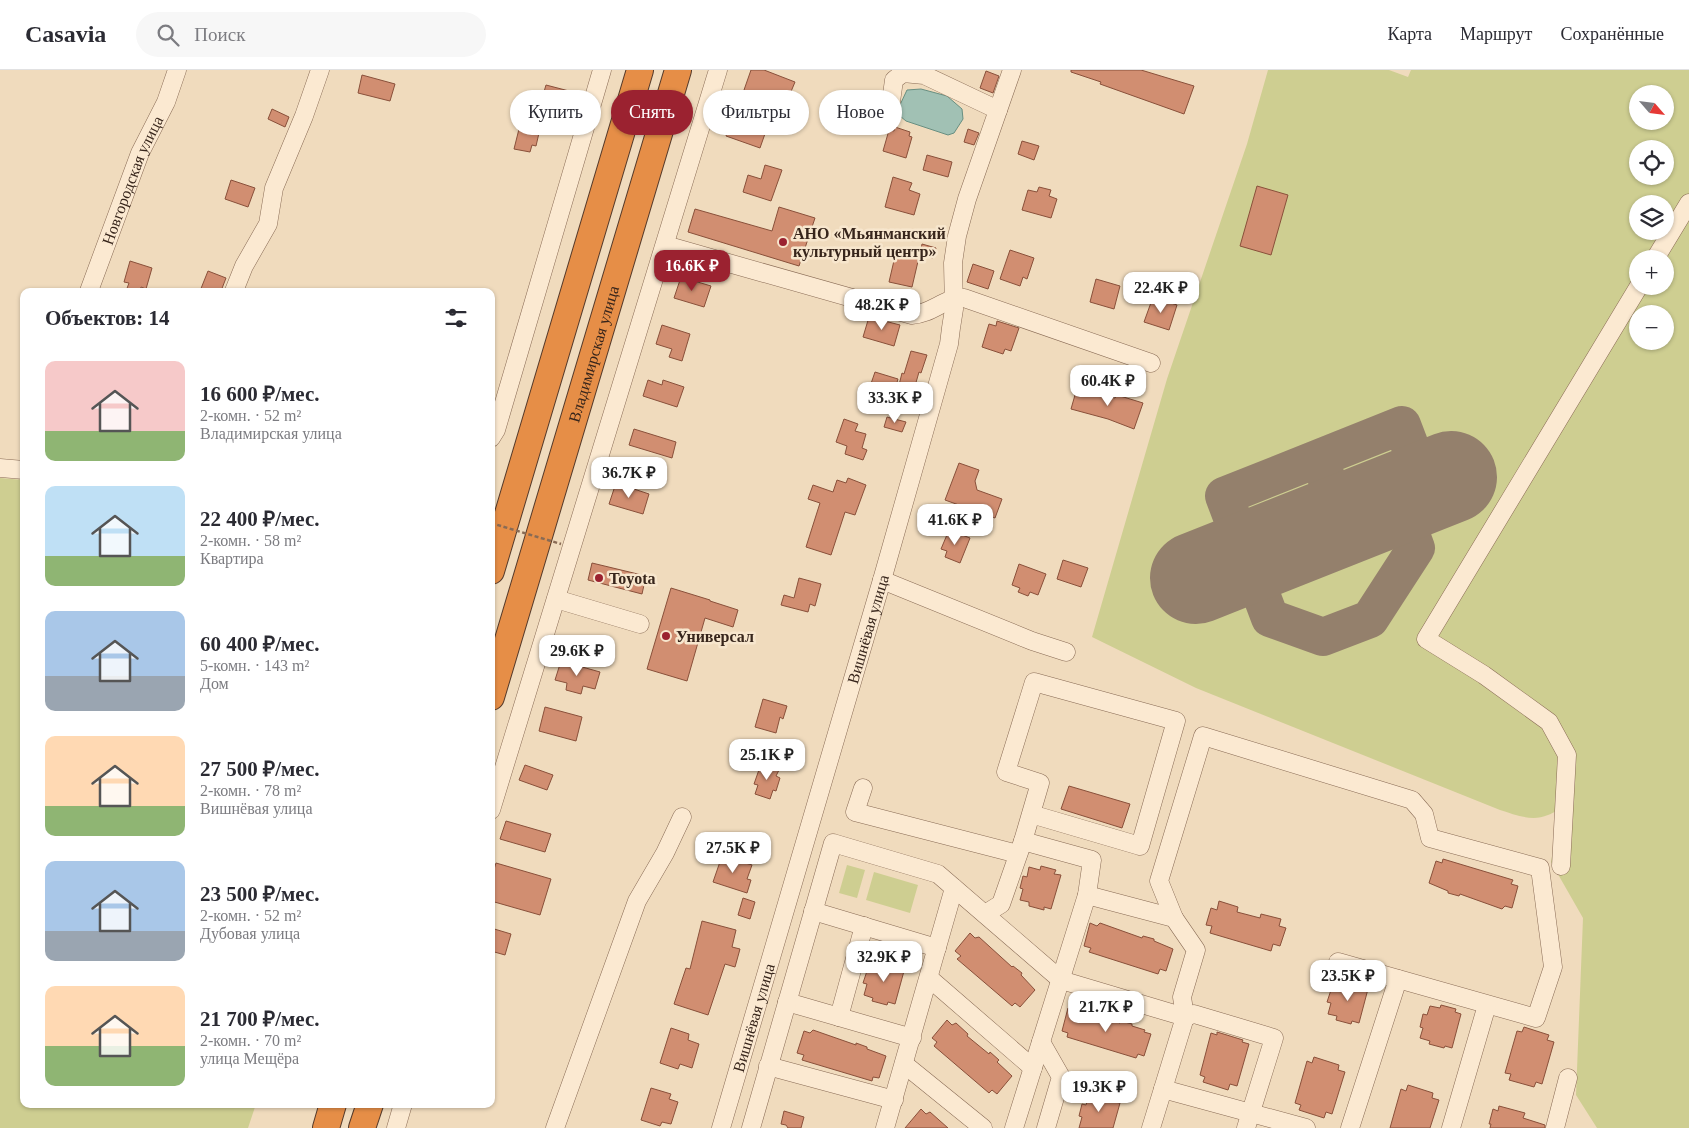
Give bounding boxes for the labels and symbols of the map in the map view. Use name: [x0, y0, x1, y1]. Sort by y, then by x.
north arrow: [1629, 85, 1674, 130]
street label: Новгородская улица: [98, 113, 166, 247]
place label: АНО «Мьянманский культурный центр»: [793, 225, 946, 261]
marker: АНО «Мьянманский культурный центр»: [777, 236, 789, 248]
pin: 16.6K ₽: [646, 250, 738, 292]
pin: 22.4K ₽: [1115, 272, 1207, 314]
street label: Владимирская улица: [565, 284, 622, 424]
pin: 48.2K ₽: [836, 288, 928, 331]
pin: 60.4K ₽: [1062, 364, 1154, 407]
pin: 33.3K ₽: [849, 382, 941, 424]
pin: 36.7K ₽: [583, 456, 675, 499]
pin: 41.6K ₽: [909, 504, 1001, 546]
place label: Toyota: [609, 570, 656, 588]
marker: Toyota: [593, 572, 605, 584]
street label: Вишнёвая улица: [844, 573, 892, 685]
place label: Универсал: [676, 628, 754, 646]
marker: Универсал: [660, 630, 672, 642]
pin: 29.6K ₽: [531, 634, 623, 677]
pin: 25.1K ₽: [721, 738, 813, 781]
pin: 27.5K ₽: [687, 832, 779, 874]
pin: 32.9K ₽: [838, 940, 930, 983]
pin: 23.5K ₽: [1302, 960, 1394, 1002]
street label: Вишнёвая улица: [729, 961, 777, 1074]
pin: 21.7K ₽: [1060, 990, 1152, 1033]
pin: 19.3K ₽: [1053, 1070, 1145, 1113]

